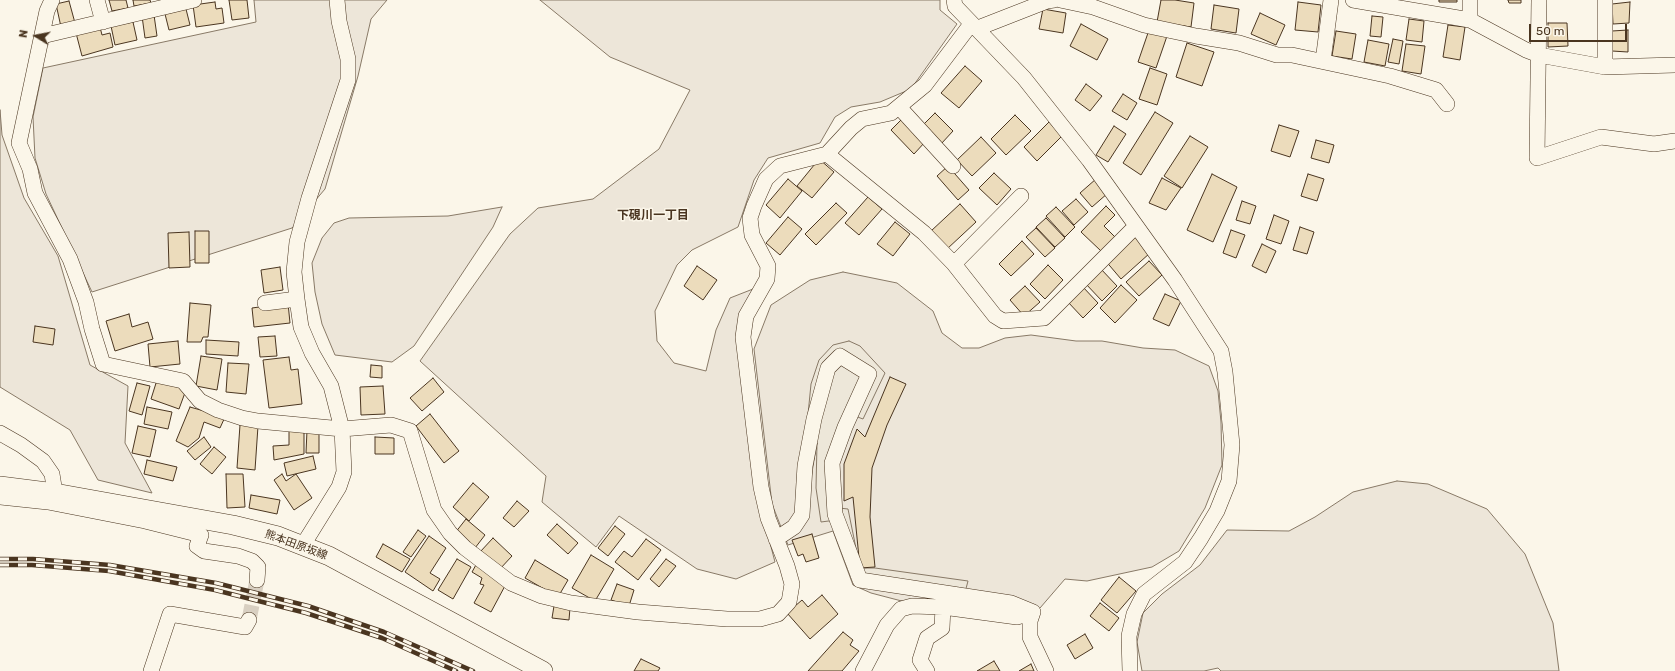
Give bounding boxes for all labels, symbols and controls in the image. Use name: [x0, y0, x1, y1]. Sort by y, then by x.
north arrow: [16, 16, 56, 56]
scale bar: [1531, 16, 1629, 42]
text: 50 m: [1536, 24, 1564, 38]
text: N: [17, 29, 31, 39]
district label: 下硯川一丁目: [617, 209, 689, 223]
street label: 熊本田原坂線: [263, 528, 329, 562]

